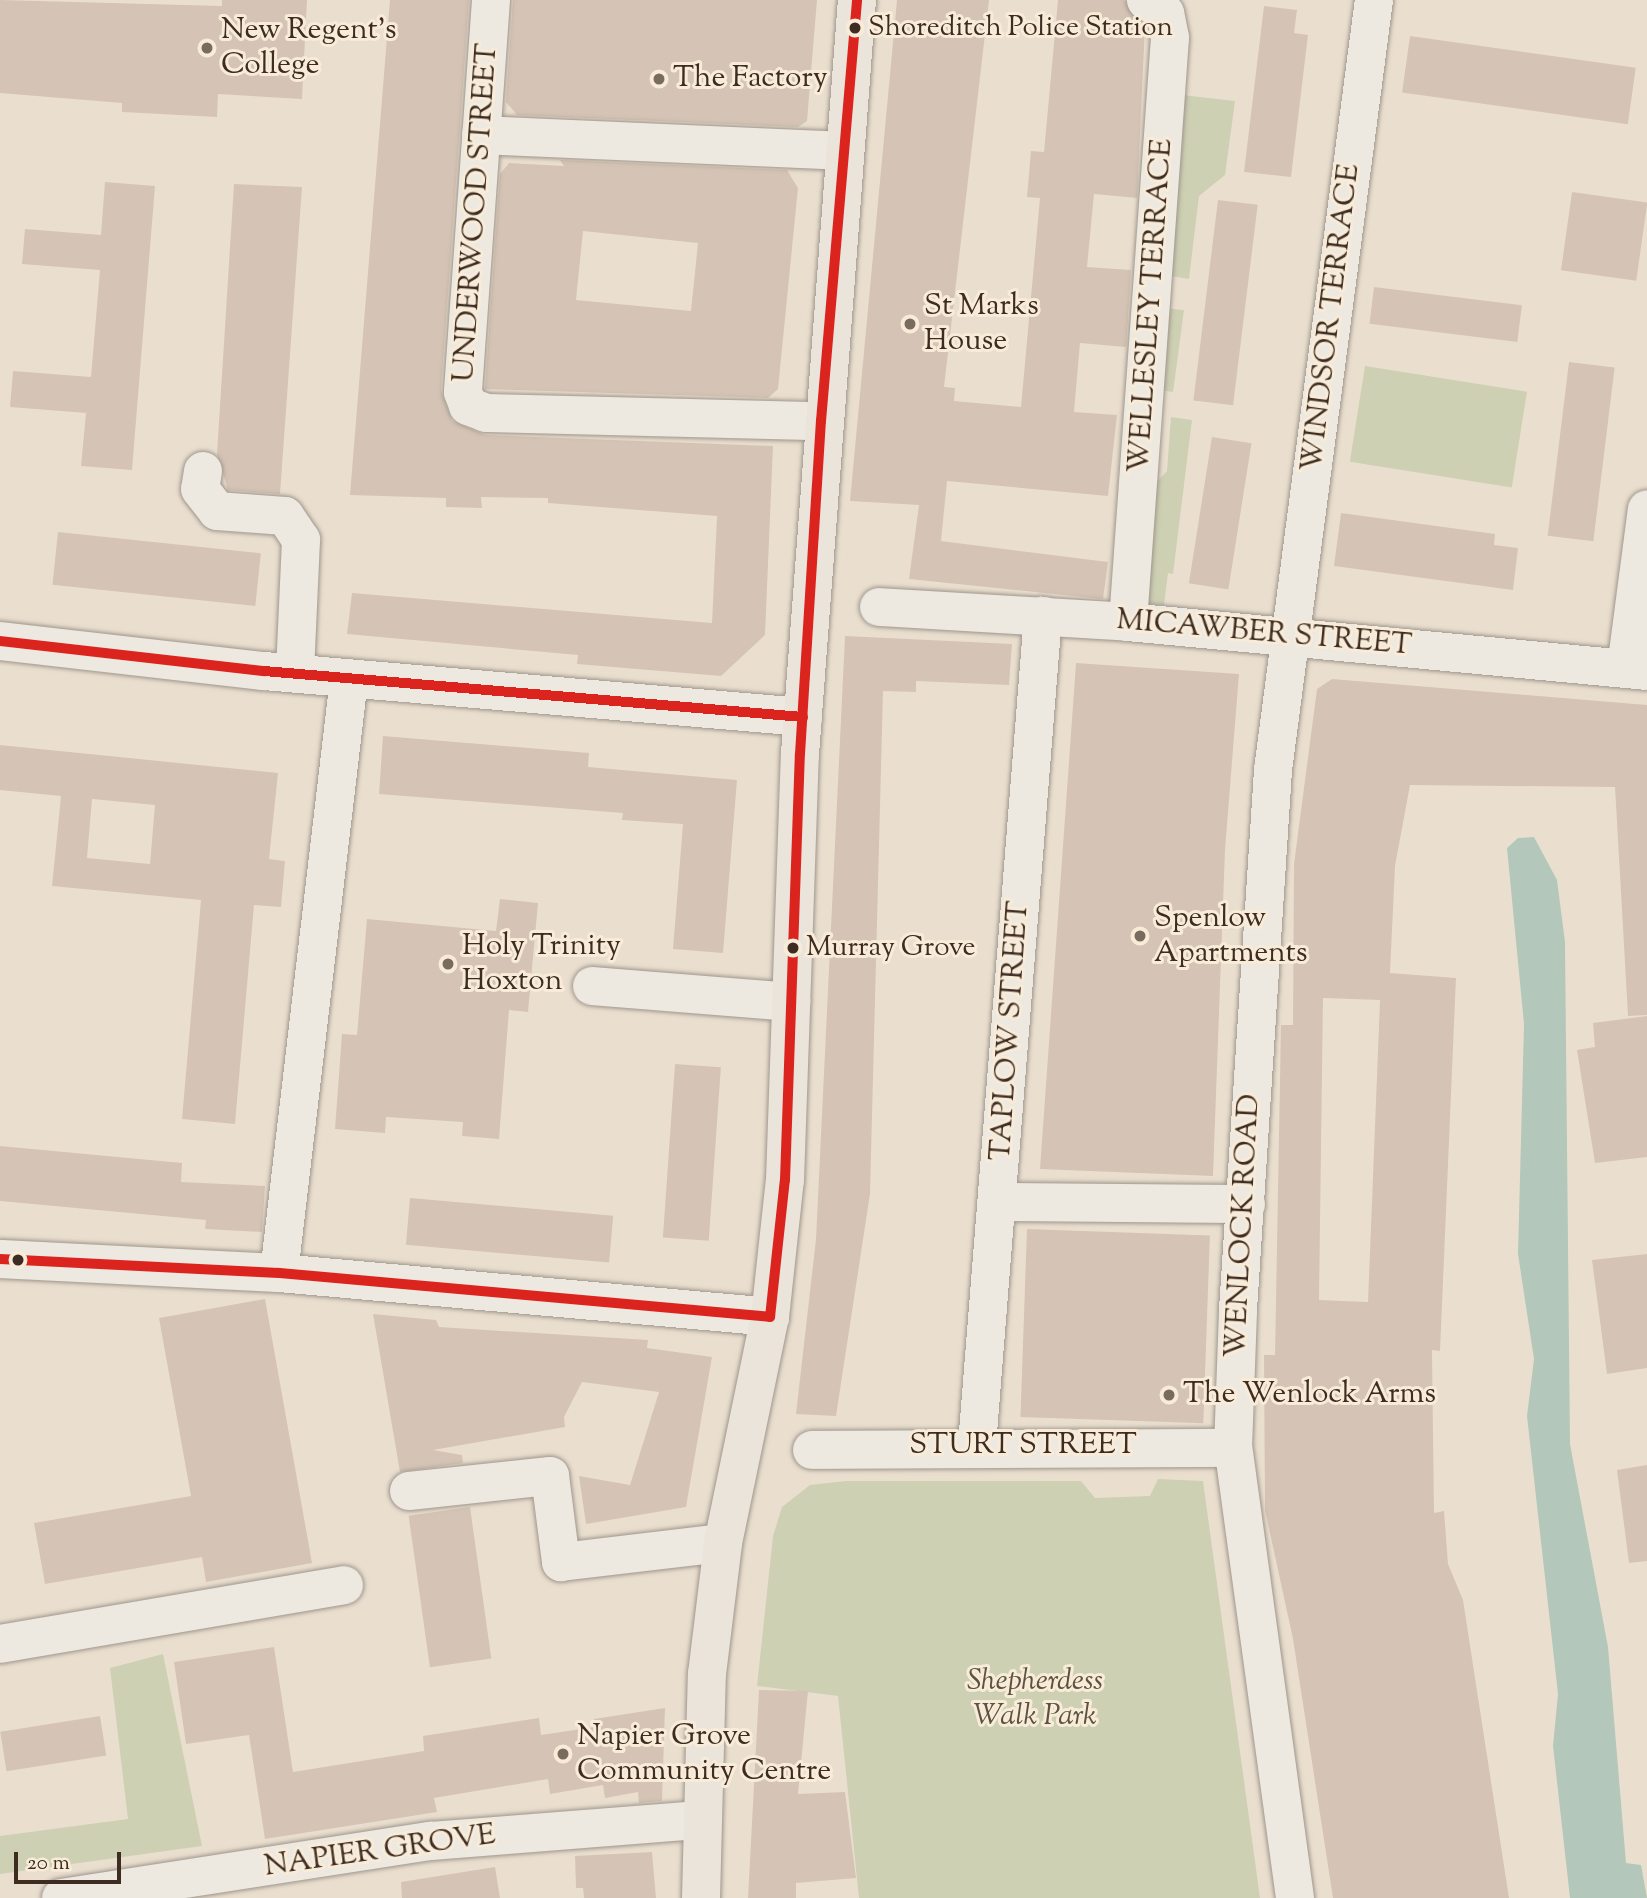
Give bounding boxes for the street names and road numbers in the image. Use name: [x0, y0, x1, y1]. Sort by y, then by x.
street label: UNDERWOOD STREET: [447, 42, 507, 384]
street label: WELLESLEY TERRACE: [1122, 138, 1182, 474]
street label: WINDSOR TERRACE: [1295, 162, 1369, 474]
street label: MICAWBER STREET: [1115, 603, 1413, 665]
street label: TAPLOW STREET: [984, 900, 1038, 1162]
street label: WENLOCK ROAD: [1219, 1093, 1269, 1359]
street label: STURT STREET: [909, 1428, 1137, 1464]
street label: NAPIER GROVE: [262, 1818, 498, 1886]

